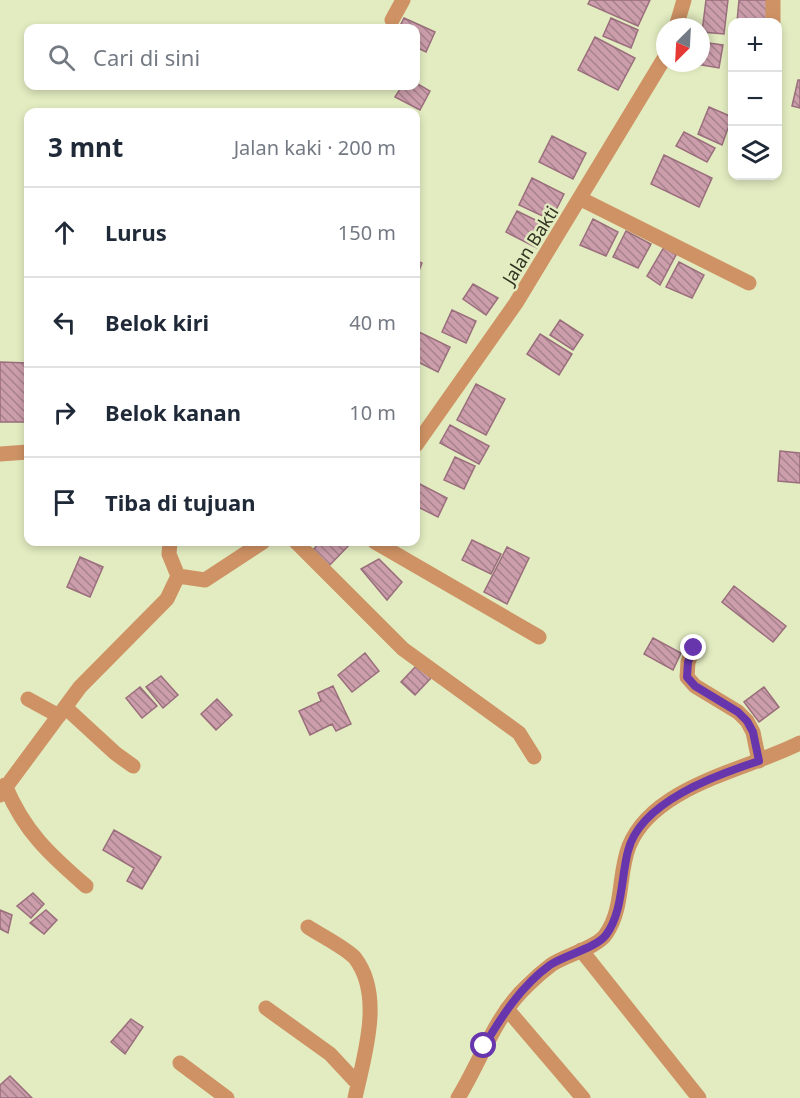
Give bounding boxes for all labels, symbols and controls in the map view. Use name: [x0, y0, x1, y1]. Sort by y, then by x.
north arrow: [656, 18, 710, 72]
map controls: [728, 18, 782, 180]
button: +: [728, 18, 782, 72]
search box: [24, 24, 420, 90]
icon: search: [45, 41, 78, 74]
text: Cari di sini: [93, 42, 200, 72]
button: −: [728, 72, 782, 126]
button: layers: [728, 126, 782, 180]
text: 3 mnt: [48, 129, 123, 165]
text: Jalan kaki · 200 m: [234, 134, 396, 161]
street label: Jalan Bakti: [495, 201, 564, 290]
icon: ahead: [48, 216, 81, 249]
text: Lurus: [105, 217, 167, 247]
text: 150 m: [338, 219, 396, 246]
icon: left: [48, 306, 81, 339]
text: Belok kiri: [105, 307, 209, 337]
text: 40 m: [349, 309, 396, 336]
icon: right: [48, 396, 81, 429]
text: Belok kanan: [105, 397, 241, 427]
text: 10 m: [349, 399, 396, 426]
icon: arrive: [48, 486, 81, 519]
text: Tiba di tujuan: [105, 487, 255, 517]
route end: [680, 634, 706, 660]
route start: [470, 1032, 496, 1058]

